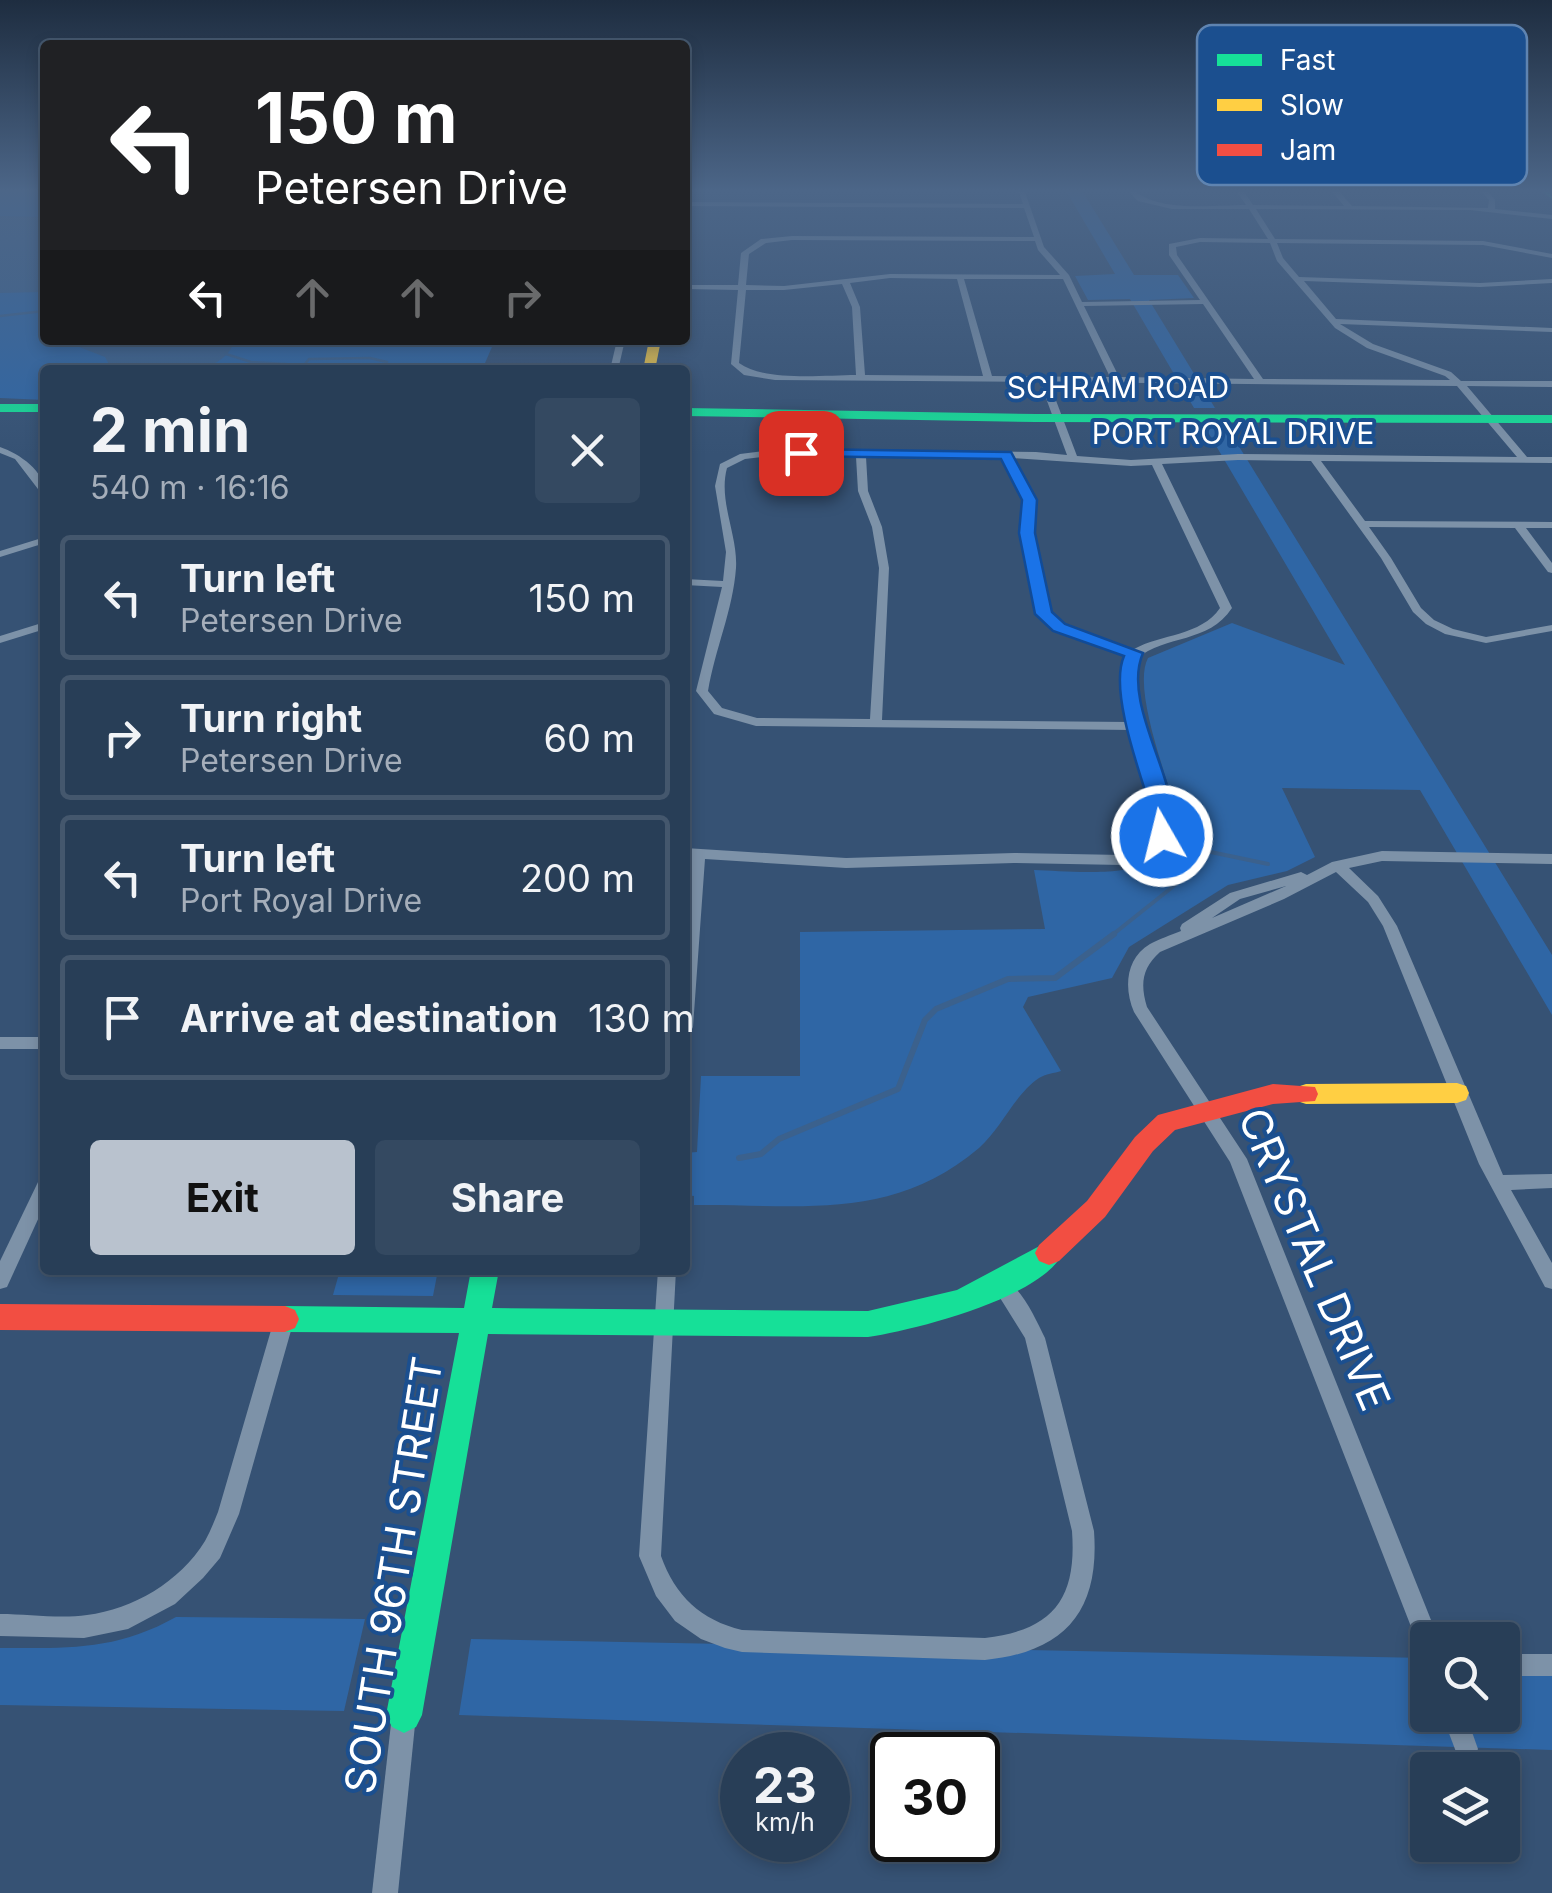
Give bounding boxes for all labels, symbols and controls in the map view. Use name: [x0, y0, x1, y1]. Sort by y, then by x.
legend: [1197, 25, 1527, 185]
text: Fast: [1280, 43, 1336, 77]
text: 150 m: [255, 75, 458, 160]
icon: left: [90, 80, 220, 210]
text: Slow: [1280, 88, 1344, 122]
text: Jam: [1280, 133, 1336, 167]
text: Petersen Drive: [255, 160, 568, 215]
icon: left: [180, 270, 235, 325]
icon: ahead: [285, 270, 340, 325]
icon: ahead: [390, 270, 445, 325]
icon: right: [495, 270, 550, 325]
street label: SCHRAM ROAD: [1007, 369, 1229, 405]
text: 2 min: [90, 394, 250, 466]
button: close: [535, 398, 640, 503]
pin: [759, 411, 844, 496]
street label: PORT ROYAL DRIVE: [1092, 415, 1374, 451]
icon: arrive: [774, 426, 829, 481]
text: 540 m · 16:16: [90, 468, 290, 507]
text: Turn left: [180, 555, 335, 601]
icon: left: [95, 570, 150, 625]
text: 150 m: [528, 575, 635, 621]
text: Petersen Drive: [180, 601, 403, 640]
text: Turn right: [180, 695, 362, 741]
icon: right: [95, 710, 150, 765]
text: 60 m: [543, 715, 635, 761]
text: Petersen Drive: [180, 741, 403, 780]
position arrow: [1110, 784, 1214, 888]
text: Turn left: [180, 835, 335, 881]
icon: left: [95, 850, 150, 905]
text: 200 m: [520, 855, 635, 901]
text: Port Royal Drive: [180, 881, 422, 920]
icon: arrive: [95, 990, 150, 1045]
text: Arrive at destination: [180, 995, 558, 1041]
text: 130 m: [588, 995, 695, 1041]
street label: CRYSTAL DRIVE: [1228, 1100, 1402, 1418]
button: Exit: [90, 1140, 355, 1255]
button: Share: [375, 1140, 640, 1255]
street label: SOUTH 96TH STREET: [333, 1353, 453, 1797]
map controls: [1410, 1622, 1520, 1862]
button: search: [1410, 1622, 1520, 1732]
speed limit sign: 30: [870, 1732, 1000, 1862]
button: layers: [1410, 1752, 1520, 1862]
text: 23: [753, 1755, 817, 1815]
text: km/h: [755, 1807, 815, 1837]

